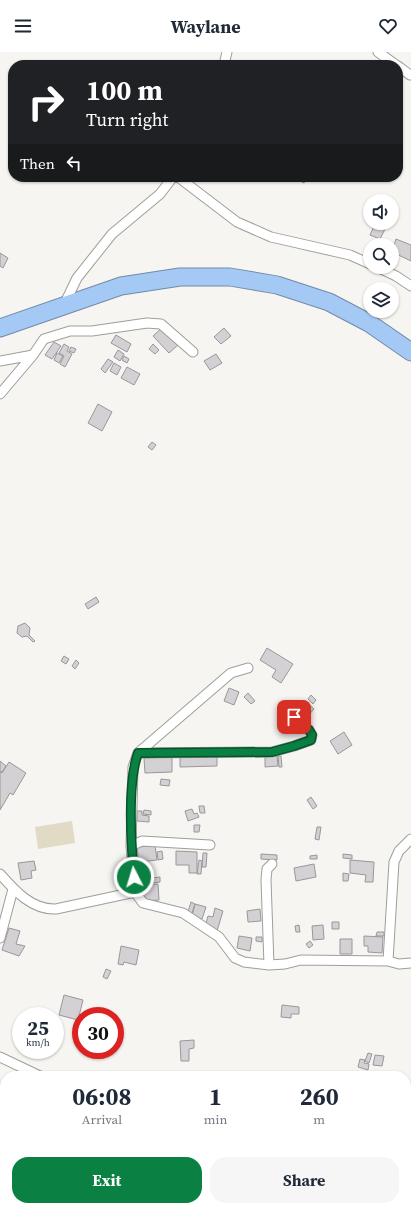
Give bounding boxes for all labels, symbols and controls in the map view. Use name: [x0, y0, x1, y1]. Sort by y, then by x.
text: Waylane: [170, 14, 241, 39]
icon: menu: [12, 15, 34, 37]
icon: heart: [377, 15, 399, 37]
text: 100 m: [86, 71, 163, 109]
icon: right: [20, 76, 72, 128]
text: Turn right: [86, 107, 168, 132]
icon: left: [63, 152, 85, 174]
text: Then: [20, 153, 55, 174]
map controls: [363, 194, 399, 318]
button: sound: [363, 194, 399, 230]
button: search: [363, 238, 399, 274]
button: layers: [363, 282, 399, 318]
pin: [277, 700, 311, 734]
icon: arrive: [283, 706, 305, 728]
position arrow: [113, 856, 155, 898]
speed limit sign: 30: [72, 1007, 124, 1059]
text: 25: [27, 1014, 49, 1042]
text: km/h: [26, 1036, 50, 1049]
text: 06:08: [72, 1080, 132, 1113]
text: 1: [209, 1080, 222, 1113]
text: 260: [300, 1080, 339, 1113]
text: Arrival: [82, 1111, 122, 1128]
text: min: [204, 1111, 227, 1128]
text: m: [313, 1111, 325, 1128]
button: Exit: [12, 1157, 202, 1203]
button: Share: [210, 1157, 399, 1203]

